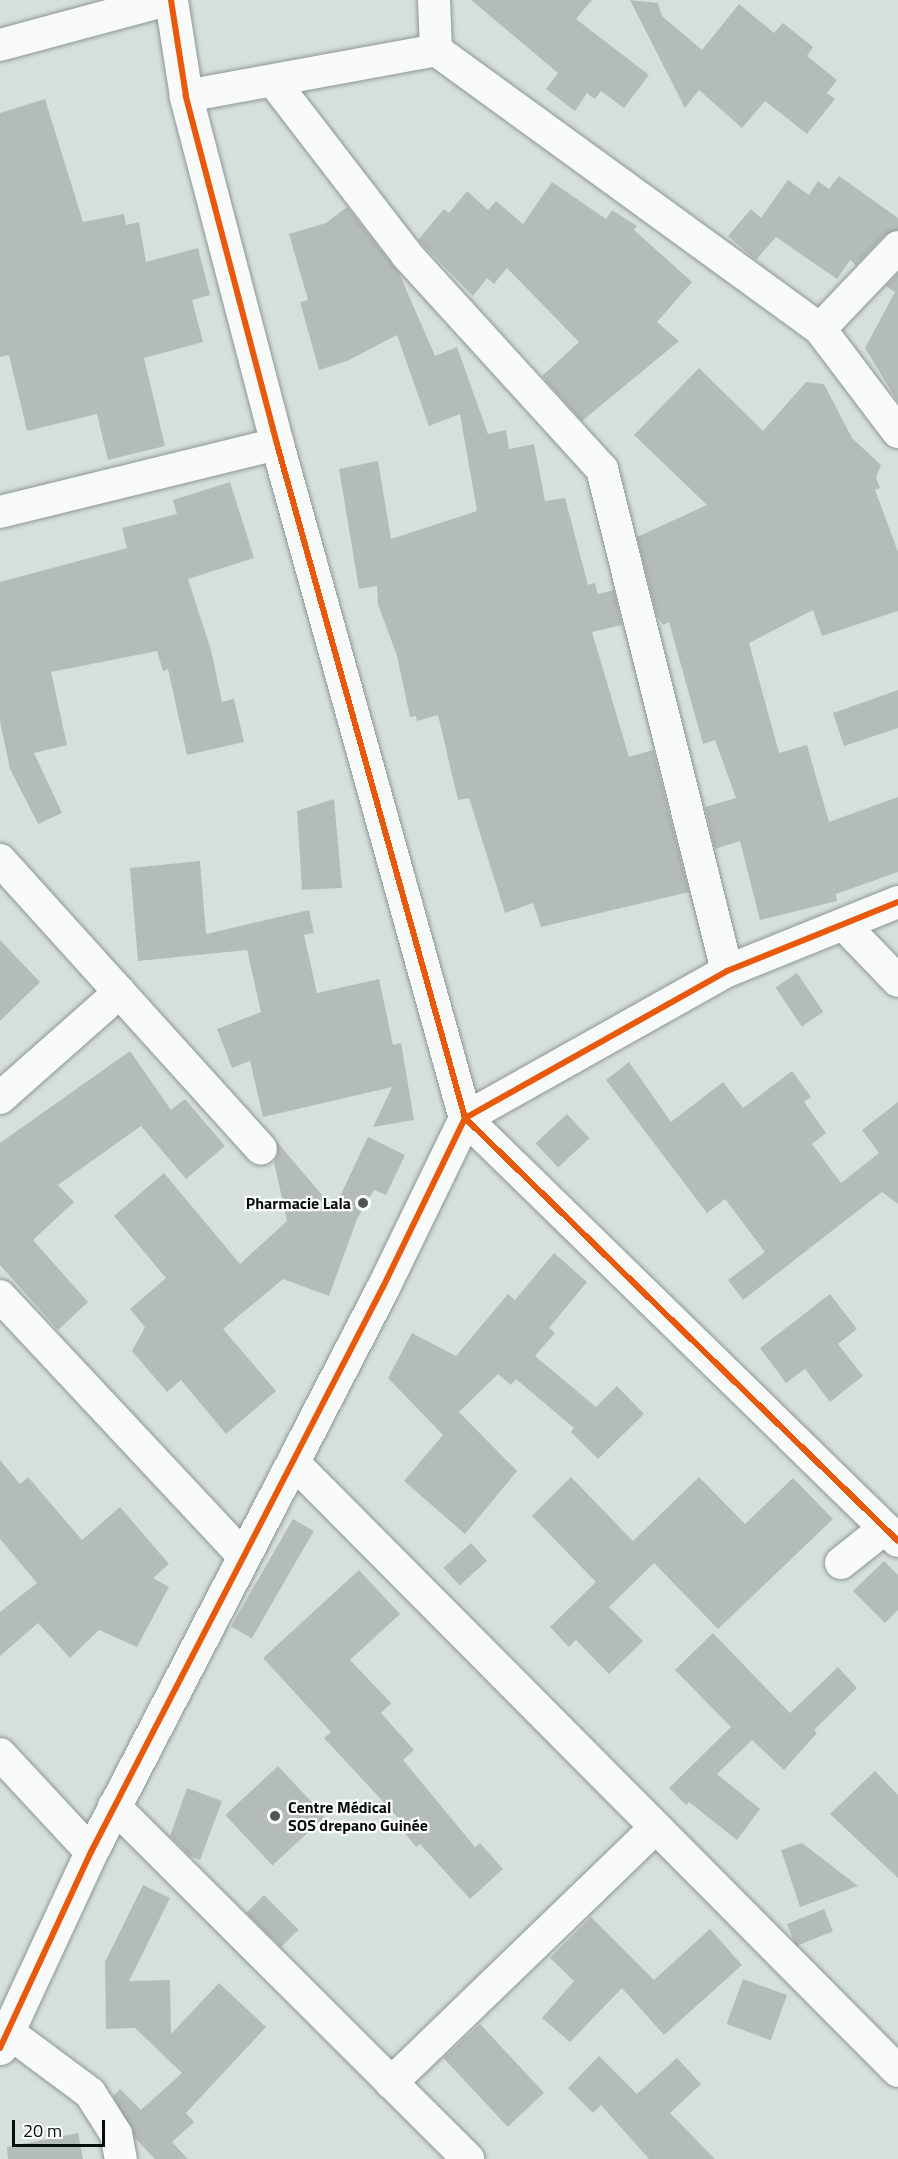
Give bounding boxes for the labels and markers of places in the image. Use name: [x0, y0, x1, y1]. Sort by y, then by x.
place label: Pharmacie Lala: [246, 1193, 351, 1213]
marker: Pharmacie Lala: [356, 1196, 370, 1210]
place label: Centre Médical SOS drepano Guinée: [288, 1797, 428, 1835]
marker: Centre Médical SOS drepano Guinée: [266, 1807, 284, 1825]

